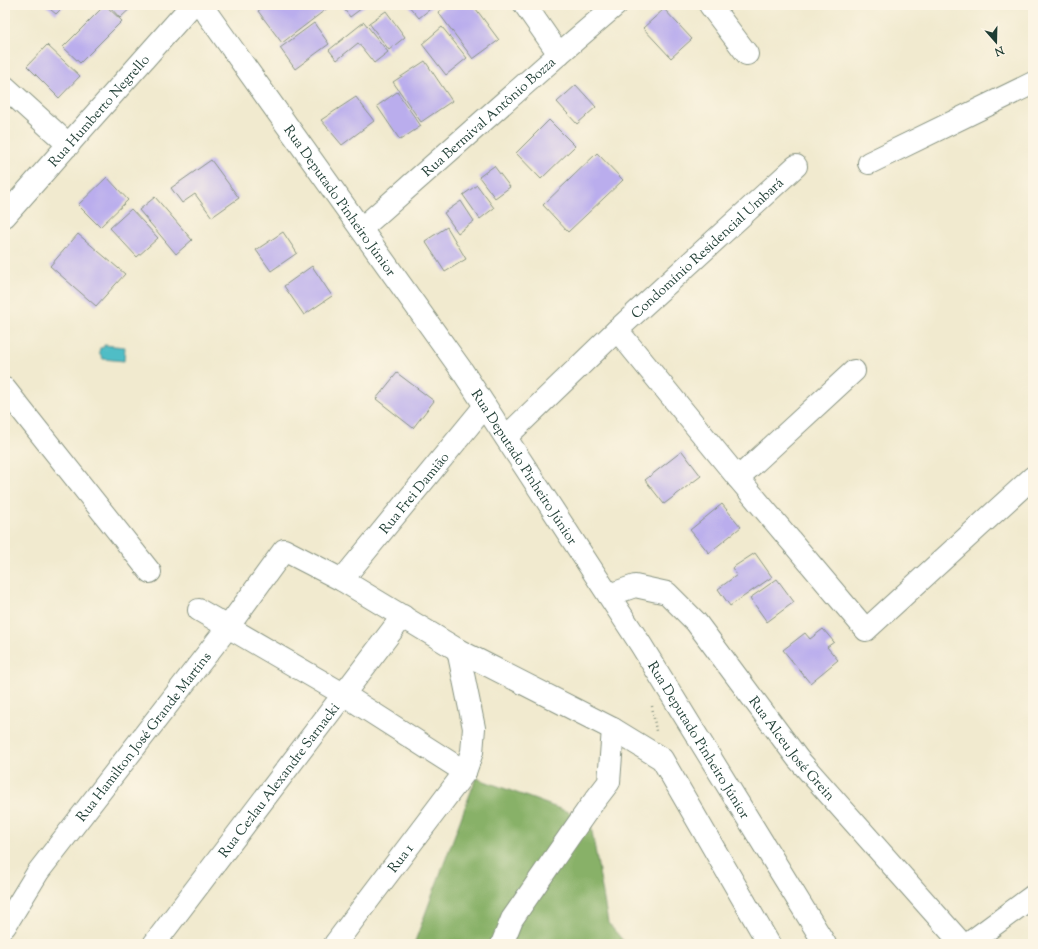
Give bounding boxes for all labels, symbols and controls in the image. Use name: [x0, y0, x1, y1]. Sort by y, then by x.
north arrow: [976, 22, 1016, 62]
text: N: [992, 41, 1007, 60]
street label: Rua Humberto Negrello: [45, 51, 156, 172]
street label: Rua Bermival Antônio Bozza: [419, 53, 561, 182]
street label: Rua Deputado Pinheiro Júnior: [278, 122, 400, 282]
street label: Condomínio Residencial Umbará: [627, 174, 789, 324]
street label: Rua Deputado Pinheiro Júnior: [465, 386, 581, 550]
street label: Rua Frei Damião: [376, 449, 455, 539]
street label: Rua Hamilton José Grande Martins: [73, 648, 217, 827]
street label: Rua Deputado Pinheiro Júnior: [641, 658, 754, 824]
street label: Rua Alceu José Grein: [743, 693, 839, 806]
street label: Rua Cezlau Alexandre Sarnacki: [215, 699, 346, 863]
street label: Rua 1: [384, 840, 419, 878]

